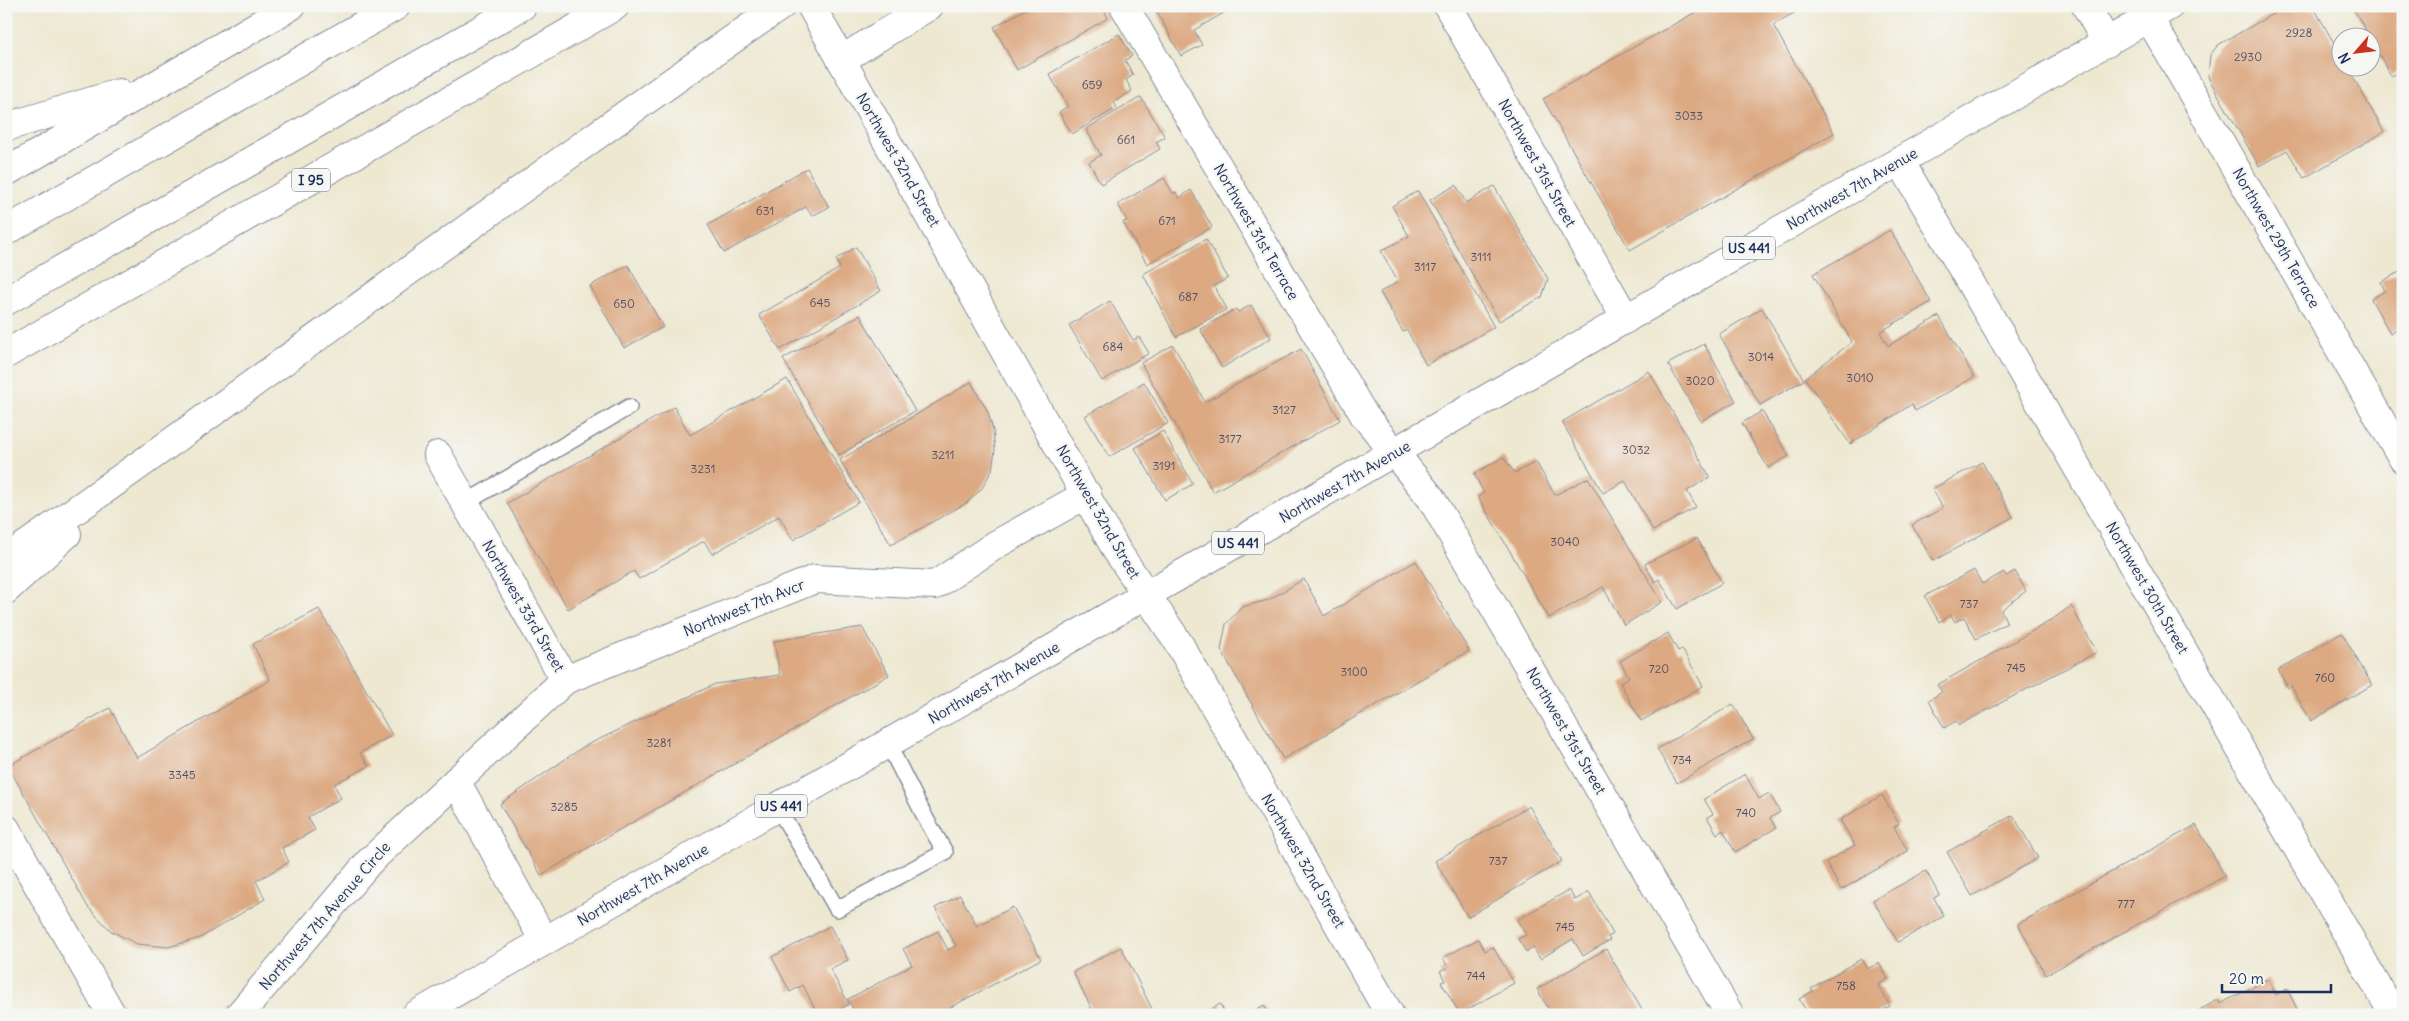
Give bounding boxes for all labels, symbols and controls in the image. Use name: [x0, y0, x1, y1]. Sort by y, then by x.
house number: 2928: [2286, 25, 2313, 40]
north arrow: [2332, 28, 2382, 78]
house number: 2930: [2234, 49, 2262, 64]
text: N: [2334, 50, 2355, 67]
house number: 659: [1082, 77, 1102, 92]
street label: Northwest 32nd Street: [852, 89, 945, 230]
street label: Northwest 31st Street: [1494, 95, 1581, 230]
house number: 3033: [1675, 108, 1703, 123]
house number: 661: [1117, 132, 1135, 147]
street label: Northwest 7th Avenue: [1783, 143, 1921, 234]
street label: Northwest 31st Terrace: [1210, 160, 1303, 303]
street label: Northwest 29th Terrace: [2229, 164, 2324, 311]
road number: I 95: [292, 168, 330, 192]
house number: 631: [756, 203, 774, 218]
house number: 671: [1158, 213, 1176, 228]
road number: US 441: [1723, 237, 1775, 260]
house number: 3111: [1471, 249, 1491, 264]
house number: 3117: [1414, 259, 1436, 274]
house number: 687: [1178, 289, 1198, 304]
house number: 645: [810, 295, 830, 310]
house number: 650: [613, 296, 635, 311]
house number: 684: [1103, 339, 1123, 354]
house number: 3014: [1748, 349, 1774, 364]
house number: 3010: [1846, 370, 1874, 385]
house number: 3020: [1685, 373, 1715, 388]
house number: 3127: [1272, 402, 1296, 417]
house number: 3177: [1218, 431, 1242, 446]
street label: Northwest 7th Avenue: [1276, 436, 1414, 527]
street label: Northwest 32nd Street: [1052, 441, 1145, 582]
house number: 3032: [1622, 442, 1650, 457]
house number: 3211: [932, 447, 954, 462]
house number: 3191: [1152, 458, 1176, 473]
house number: 3231: [691, 461, 715, 476]
street label: Northwest 30th Street: [2102, 518, 2193, 657]
road number: US 441: [1212, 532, 1264, 554]
house number: 3040: [1550, 534, 1580, 549]
street label: Northwest 33rd Street: [478, 536, 569, 675]
street label: Northwest 7th Avcr: [680, 575, 807, 640]
house number: 737: [1960, 596, 1978, 611]
street label: Northwest 7th Avenue: [925, 637, 1063, 728]
house number: 745: [2006, 660, 2026, 675]
house number: 720: [1649, 661, 1669, 676]
house number: 3100: [1340, 664, 1368, 679]
street label: Northwest 31st Street: [1522, 664, 1611, 798]
house number: 760: [2315, 670, 2335, 685]
house number: 3281: [646, 735, 672, 750]
house number: 734: [1672, 752, 1692, 767]
house number: 3345: [168, 767, 196, 782]
street label: Northwest 32nd Street: [1257, 790, 1350, 931]
road number: US 441: [755, 794, 807, 818]
house number: 3285: [550, 799, 578, 814]
house number: 740: [1736, 805, 1756, 820]
street label: Northwest 7th Avenue Circle: [255, 838, 394, 994]
street label: Northwest 7th Avenue: [574, 839, 712, 930]
house number: 737: [1489, 853, 1507, 868]
house number: 777: [2117, 896, 2135, 911]
house number: 745: [1555, 919, 1575, 934]
scale bar: [2222, 961, 2330, 993]
house number: 744: [1466, 968, 1486, 983]
text: 20 m: [2229, 969, 2264, 988]
house number: 758: [1836, 978, 1856, 993]

